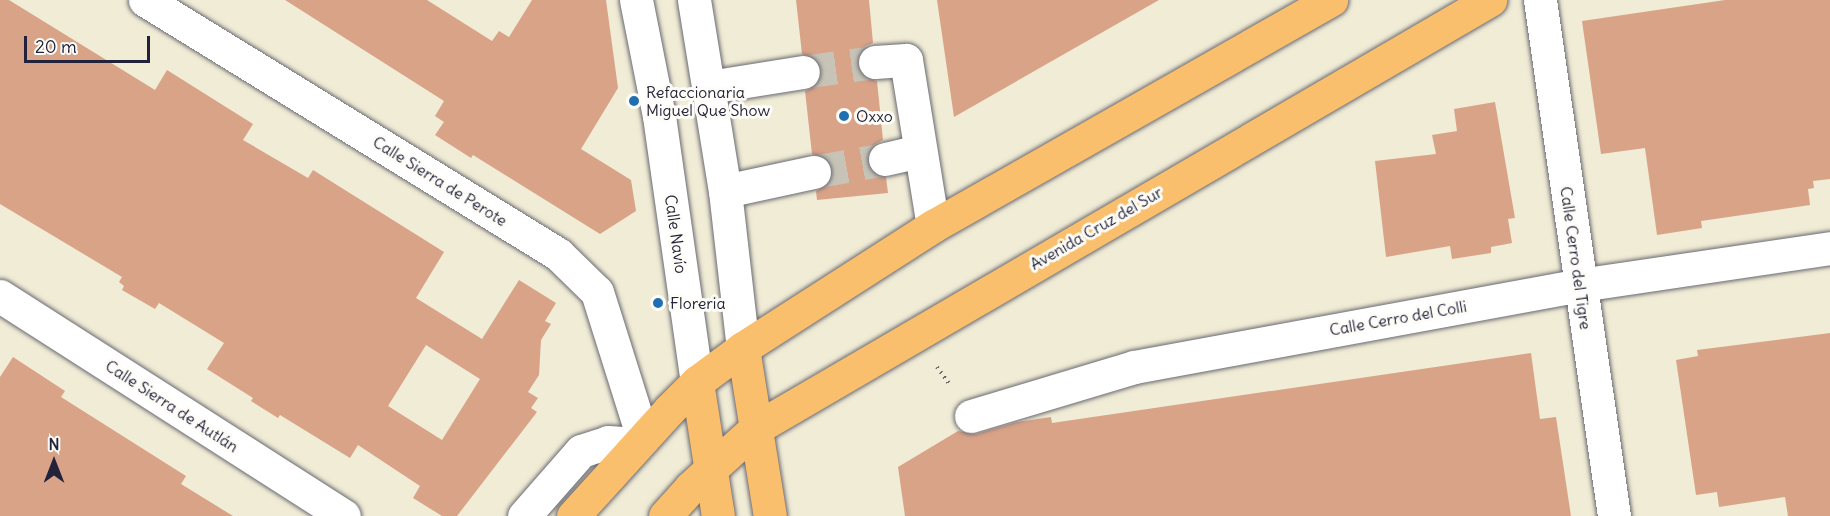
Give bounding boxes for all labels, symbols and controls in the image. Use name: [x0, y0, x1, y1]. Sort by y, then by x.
scale bar: [27, 24, 153, 62]
text: 20 m: [35, 35, 77, 58]
place label: Refaccionaria Miguel Que Show: [646, 82, 770, 120]
marker: Refaccionaria Miguel Que Show: [627, 94, 641, 108]
place label: Oxxo: [856, 106, 893, 126]
marker: Oxxo: [837, 109, 851, 123]
street label: Calle Sierra de Perote: [369, 132, 511, 230]
street label: Avenida Cruz del Sur: [1026, 182, 1166, 274]
street label: Calle Cerro del Tigre: [1556, 185, 1596, 331]
street label: Calle Navío: [661, 193, 691, 275]
place label: Floreria: [670, 293, 726, 313]
marker: Floreria: [651, 296, 665, 310]
street label: Calle Cerro del Colli: [1328, 296, 1468, 340]
street label: Calle Sierra de Autlán: [102, 356, 242, 456]
north arrow: [24, 432, 84, 492]
text: N: [48, 434, 60, 454]

